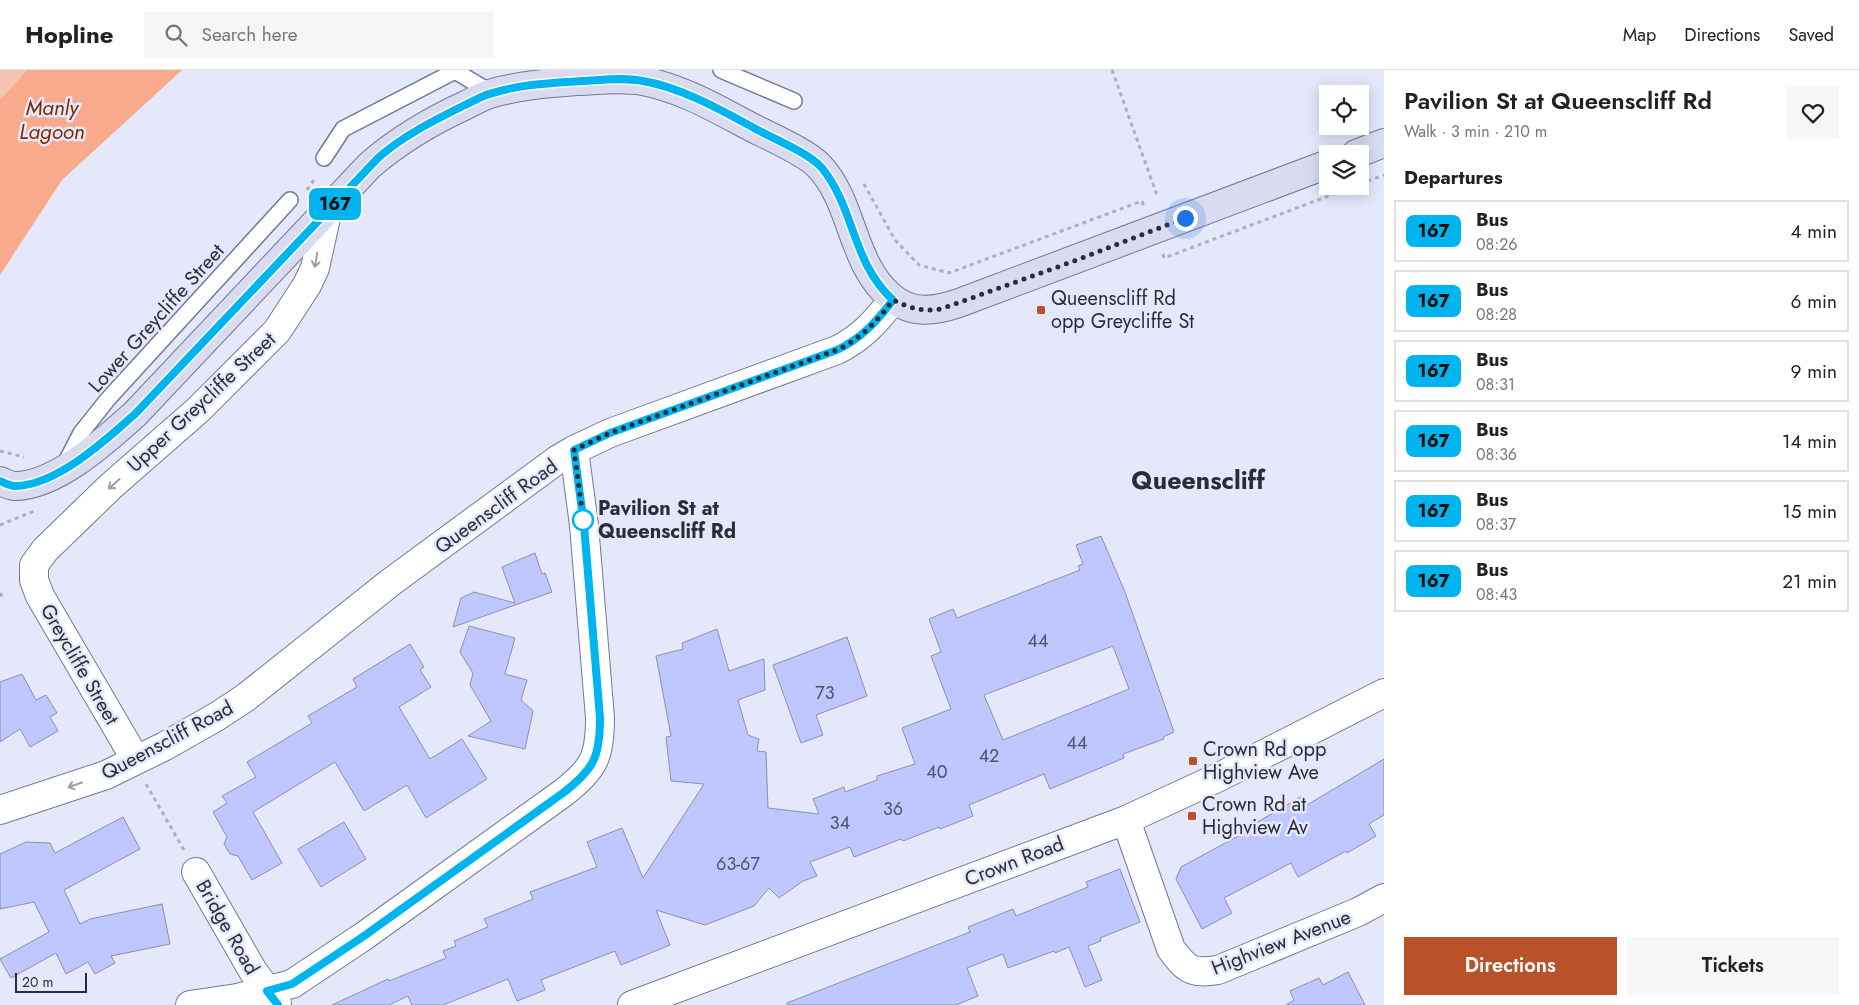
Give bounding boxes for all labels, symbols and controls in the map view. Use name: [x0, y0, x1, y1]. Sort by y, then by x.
search box: [144, 12, 494, 57]
text: Hopline: [25, 17, 114, 52]
icon: search: [162, 21, 190, 49]
text: Search here: [202, 21, 298, 48]
text: Map: [1623, 22, 1656, 48]
text: Directions: [1684, 22, 1760, 48]
text: Saved: [1788, 22, 1834, 48]
text: Pavilion St at Queenscliff Rd: [1404, 83, 1712, 118]
map controls: [1319, 85, 1369, 195]
button: locate: [1319, 85, 1369, 135]
button: heart: [1787, 87, 1839, 139]
water label: Manly Lagoon: [19, 93, 85, 147]
text: Walk · 3 min · 210 m: [1404, 120, 1547, 143]
button: layers: [1319, 145, 1369, 195]
text: Departures: [1404, 164, 1503, 191]
line badge: 167: [306, 188, 364, 220]
text: 167: [319, 191, 351, 217]
your location: [1173, 206, 1198, 231]
text: Bus: [1476, 206, 1508, 233]
text: 167: [1417, 218, 1450, 244]
text: 4 min: [1790, 218, 1837, 245]
text: 08:26: [1476, 233, 1517, 256]
street label: Lower Greycliffe Street: [82, 237, 231, 399]
one-way arrow: [311, 252, 321, 268]
text: Bus: [1476, 276, 1508, 303]
place label: Queenscliff Rd opp Greycliffe St: [1051, 284, 1194, 336]
text: 167: [1417, 288, 1450, 314]
text: 6 min: [1791, 288, 1837, 315]
text: 08:28: [1476, 303, 1517, 326]
marker: Queenscliff Rd opp Greycliffe St: [1035, 304, 1047, 316]
street label: Upper Greycliffe Street: [121, 326, 282, 479]
text: Bus: [1476, 346, 1508, 373]
text: 167: [1417, 358, 1450, 384]
text: 9 min: [1791, 358, 1837, 385]
text: 08:31: [1476, 373, 1515, 396]
text: Bus: [1476, 416, 1508, 443]
text: 167: [1417, 428, 1450, 454]
text: 14 min: [1782, 428, 1837, 455]
text: 08:36: [1476, 443, 1517, 466]
street label: Queenscliff Road: [429, 452, 564, 561]
district label: Queenscliff: [1131, 462, 1266, 498]
one-way arrow: [108, 478, 121, 490]
text: Bus: [1476, 486, 1508, 513]
place label: Pavilion St at Queenscliff Rd: [598, 494, 736, 546]
text: 167: [1417, 498, 1450, 524]
text: 15 min: [1782, 498, 1837, 525]
marker: Pavilion St at Queenscliff Rd: [572, 509, 594, 531]
text: 08:37: [1476, 513, 1516, 536]
text: Bus: [1476, 556, 1508, 583]
text: 167: [1417, 568, 1450, 594]
text: 21 min: [1782, 568, 1837, 595]
text: 08:43: [1476, 583, 1517, 606]
street label: Greycliffe Street: [33, 598, 126, 730]
house number: 44: [1028, 628, 1049, 654]
house number: 73: [815, 680, 835, 706]
street label: Queenscliff Road: [96, 694, 238, 787]
house number: 44: [1067, 730, 1088, 756]
place label: Crown Rd opp Highview Ave: [1203, 735, 1326, 787]
house number: 42: [979, 743, 999, 769]
marker: Crown Rd opp Highview Ave: [1187, 755, 1199, 767]
house number: 40: [926, 759, 948, 785]
one-way arrow: [68, 781, 84, 790]
place label: Crown Rd at Highview Av: [1202, 790, 1308, 842]
house number: 36: [883, 796, 903, 822]
house number: 34: [830, 810, 850, 836]
marker: Crown Rd at Highview Av: [1186, 810, 1198, 822]
street label: Crown Road: [960, 829, 1068, 894]
house number: 63-67: [716, 851, 760, 877]
street label: Bridge Road: [189, 874, 266, 980]
street label: Highview Avenue: [1207, 903, 1355, 982]
button: Directions: [1404, 937, 1617, 995]
button: Tickets: [1627, 937, 1839, 995]
scale bar: [15, 970, 88, 993]
text: 20 m: [22, 972, 54, 992]

